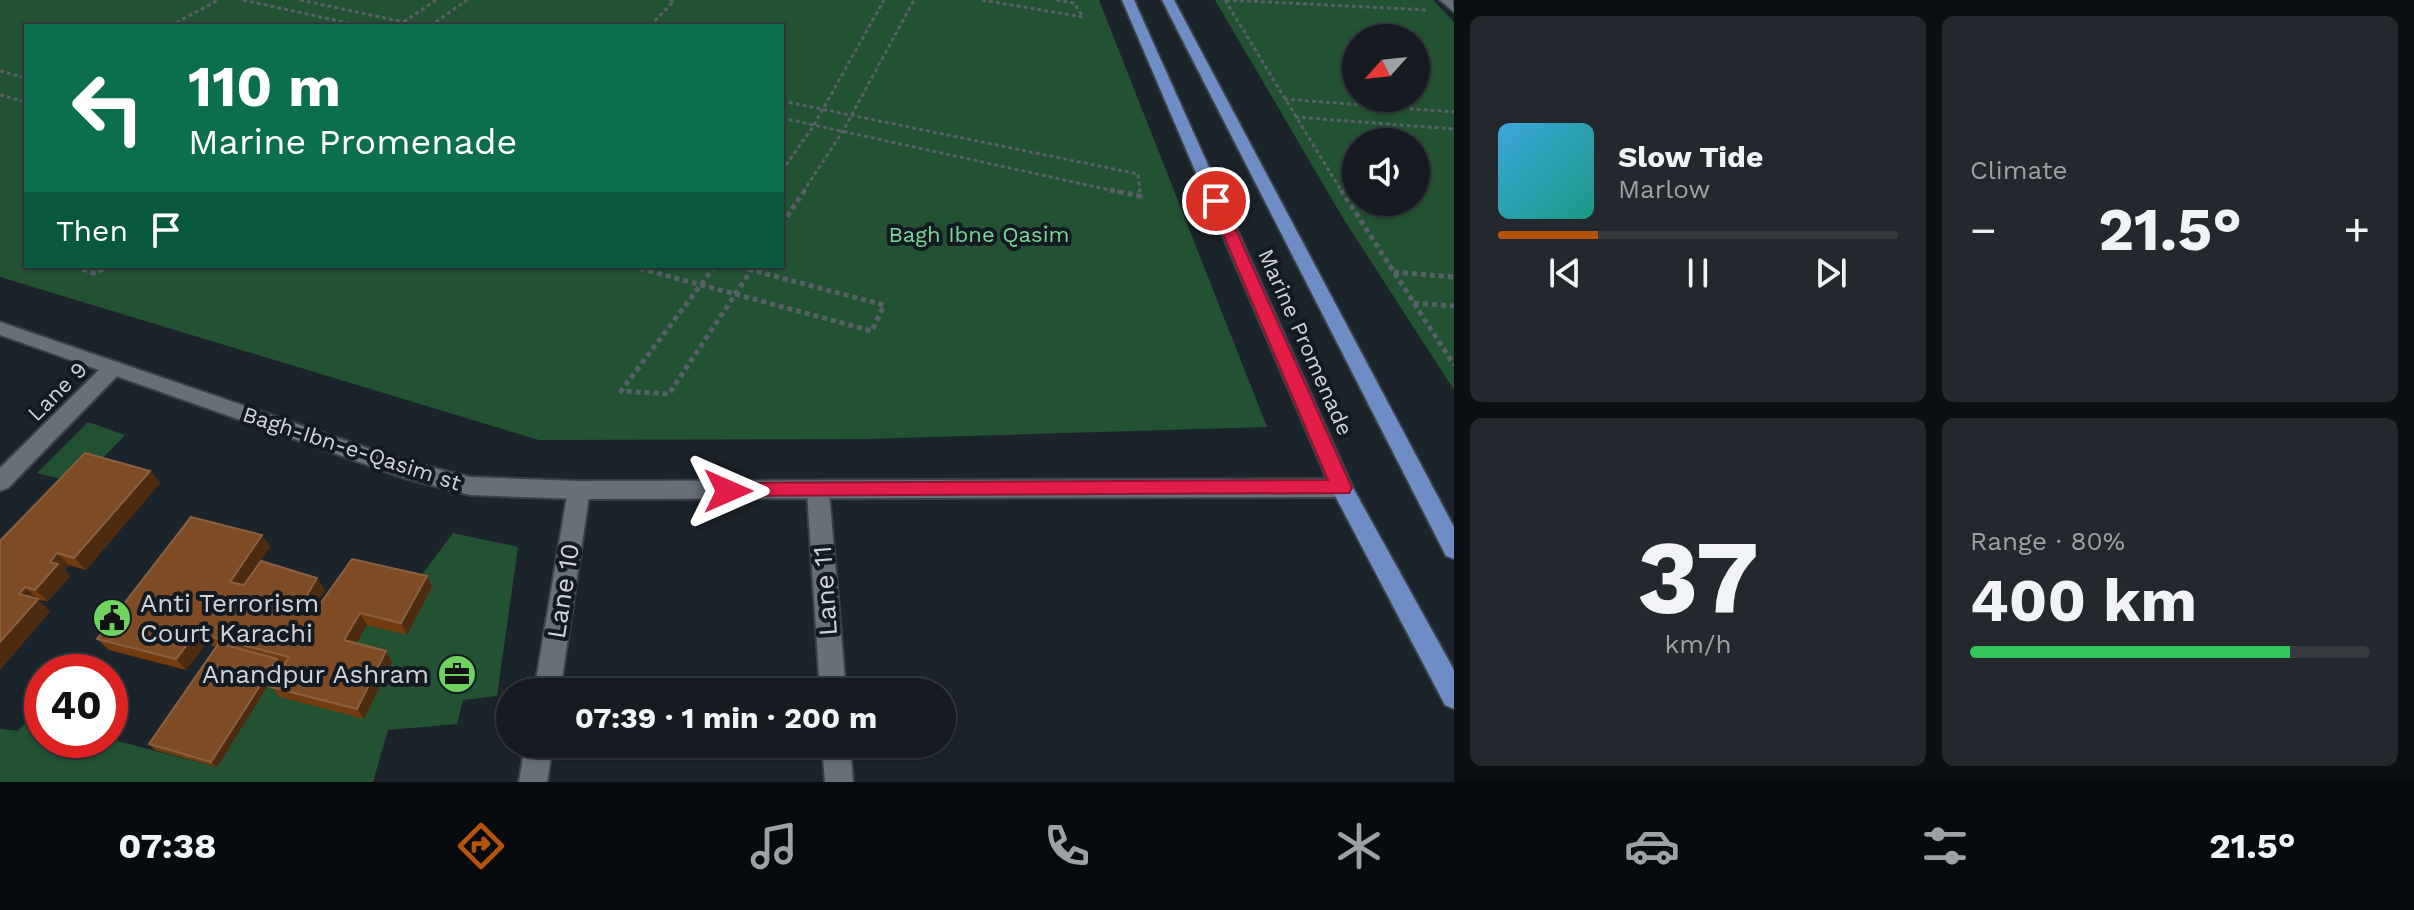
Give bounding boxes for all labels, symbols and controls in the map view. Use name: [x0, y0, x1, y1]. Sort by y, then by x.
north arrow: [1342, 24, 1430, 112]
map controls: [1342, 24, 1430, 216]
text: 110 m: [188, 54, 341, 120]
icon: left: [56, 56, 160, 160]
text: Marine Promenade: [188, 121, 517, 163]
button: sound: [1342, 128, 1430, 216]
text: Slow Tide: [1618, 139, 1763, 174]
text: Climate: [1970, 155, 2068, 185]
pin: [1182, 167, 1250, 235]
text: Marlow: [1618, 174, 1710, 204]
icon: arrive: [1194, 179, 1238, 223]
text: 21.5°: [2098, 194, 2242, 265]
text: −: [1970, 204, 1997, 256]
text: +: [2343, 204, 2370, 256]
icon: arrive: [144, 208, 188, 252]
text: Then: [56, 213, 128, 248]
park label: Bagh Ibne Qasim: [889, 222, 1069, 247]
street label: Marine Promenade: [1253, 245, 1358, 439]
icon: previous: [1543, 251, 1587, 295]
icon: pause: [1676, 251, 1720, 295]
icon: next: [1809, 251, 1853, 295]
street label: Lane 9: [23, 357, 92, 426]
street label: Bagh-Ibn-e-Qasim st: [240, 401, 464, 496]
position arrow: [686, 449, 770, 533]
text: 37: [1637, 516, 1759, 638]
text: Range · 80%: [1970, 526, 2125, 556]
street label: Lane 10: [541, 541, 585, 641]
street label: Lane 11: [807, 545, 843, 637]
text: 400 km: [1970, 565, 2197, 636]
place label: Anti Terrorism Court Karachi: [140, 588, 319, 648]
public building icon: Anti Terrorism Court Karachi: [91, 597, 133, 639]
text: km/h: [1665, 629, 1731, 659]
office icon: Anandpur Ashram: [436, 653, 478, 695]
speed limit sign: 40: [24, 654, 128, 758]
place label: Anandpur Ashram: [202, 659, 429, 689]
text: 07:39 · 1 min · 200 m: [575, 700, 877, 735]
icon: directions: [453, 818, 509, 874]
icon: music: [746, 818, 802, 874]
icon: phone: [1039, 818, 1095, 874]
icon: climate: [1331, 818, 1387, 874]
icon: car: [1624, 818, 1680, 874]
icon: filters: [1917, 818, 1973, 874]
text: 07:38: [118, 825, 217, 867]
text: 21.5°: [2209, 825, 2296, 867]

